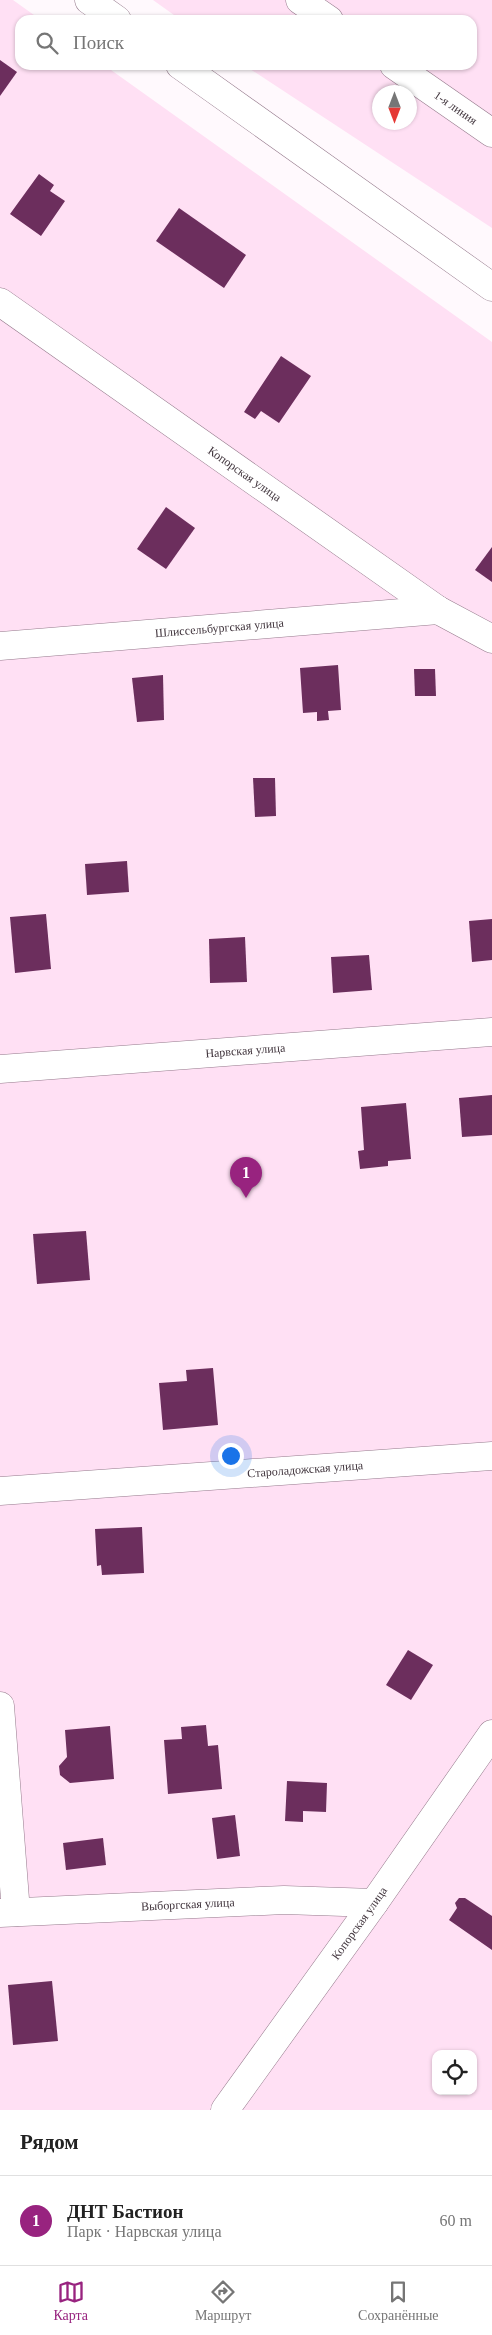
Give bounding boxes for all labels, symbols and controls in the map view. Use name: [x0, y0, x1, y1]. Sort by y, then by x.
search box: [15, 15, 477, 70]
icon: search: [33, 29, 61, 57]
text: Поиск: [73, 32, 124, 53]
north arrow: [372, 85, 417, 130]
street label: 1-я линия: [431, 88, 480, 128]
street label: Копорская улица: [205, 443, 284, 505]
street label: Шлиссельбургская улица: [154, 616, 285, 640]
street label: Нарвская улица: [205, 1041, 286, 1061]
pin: 1: [230, 1157, 262, 1198]
your location: [218, 1443, 244, 1469]
street label: Староладожская улица: [247, 1458, 364, 1480]
street label: Копорская улица: [328, 1884, 390, 1962]
street label: Выборгская улица: [141, 1895, 236, 1914]
map controls: [432, 2050, 477, 2095]
button: locate: [432, 2050, 477, 2095]
text: Рядом: [20, 2130, 79, 2154]
text: ДНТ Бастион: [67, 2201, 184, 2222]
text: 1: [32, 2212, 40, 2229]
text: 60 m: [440, 2212, 472, 2229]
text: Парк · Нарвская улица: [67, 2223, 221, 2240]
tab: Карта: [53, 2278, 88, 2324]
tab: Маршрут: [195, 2278, 251, 2324]
tab: Сохранённые: [358, 2278, 439, 2324]

